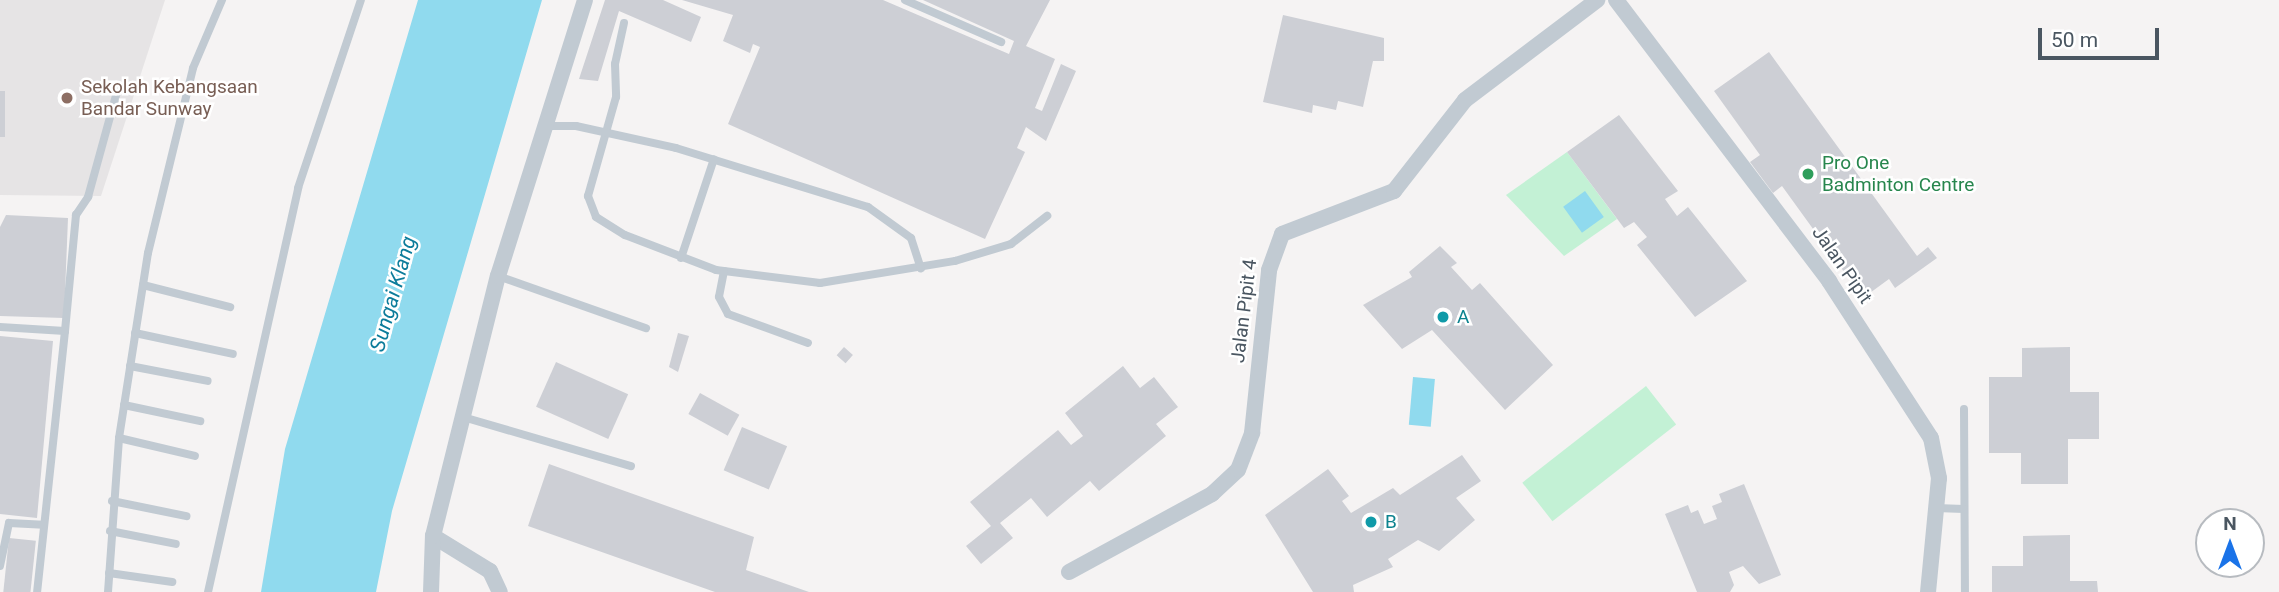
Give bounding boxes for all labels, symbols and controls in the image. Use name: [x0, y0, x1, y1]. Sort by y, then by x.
scale bar: [2041, 14, 2162, 58]
text: 50 m: [2051, 28, 2098, 52]
place label: Sekolah Kebangsaan Bandar Sunway: [81, 76, 258, 120]
marker: Sekolah Kebangsaan Bandar Sunway: [59, 90, 75, 106]
place label: Pro One Badminton Centre: [1822, 152, 1974, 196]
marker: Pro One Badminton Centre: [1800, 166, 1816, 182]
street label: Jalan Pipit: [1807, 222, 1877, 308]
water label: Sungai Klang: [365, 233, 421, 355]
street label: Jalan Pipit 4: [1226, 258, 1262, 364]
place label: A: [1457, 306, 1469, 328]
marker: A: [1435, 309, 1451, 325]
north arrow: [2195, 508, 2265, 578]
place label: B: [1385, 511, 1397, 533]
text: N: [2223, 512, 2237, 535]
marker: B: [1363, 514, 1379, 530]

